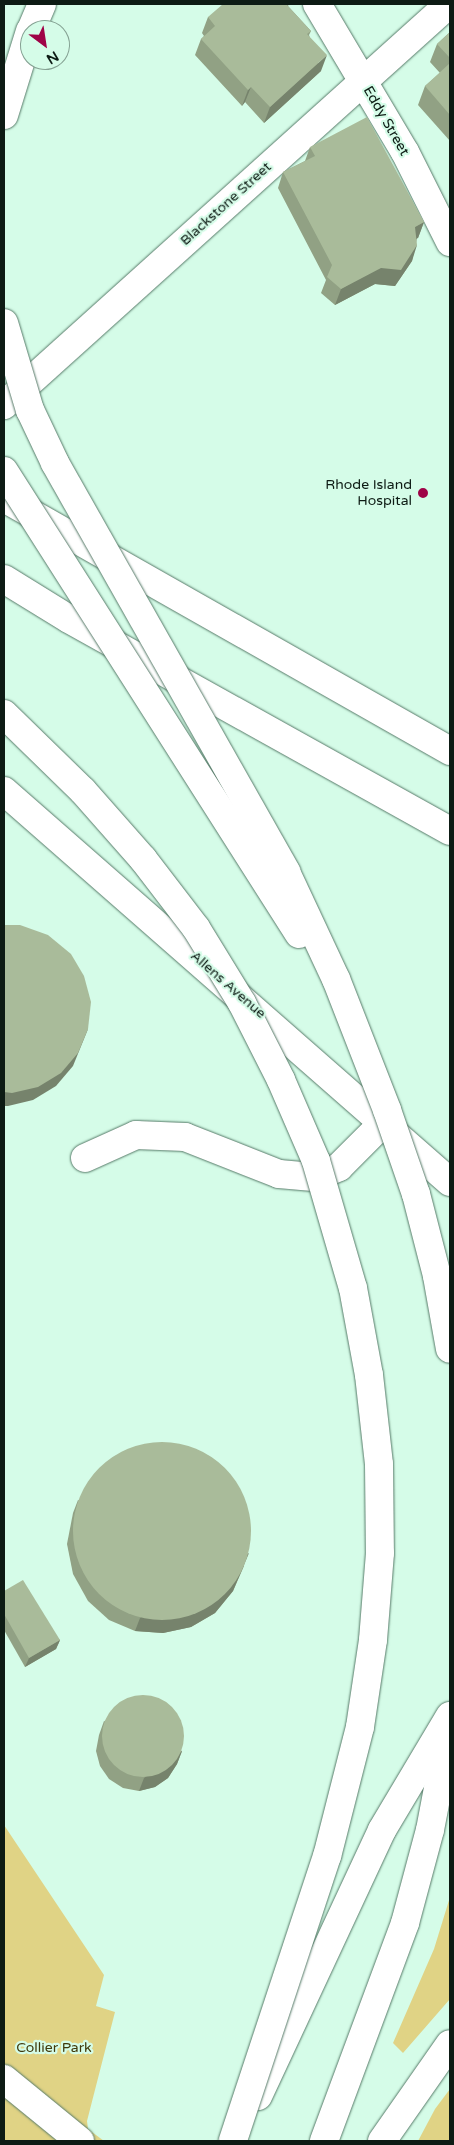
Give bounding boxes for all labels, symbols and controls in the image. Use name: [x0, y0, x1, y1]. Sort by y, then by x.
north arrow: [20, 20, 70, 70]
text: N: [43, 47, 62, 68]
street label: Eddy Street: [359, 83, 413, 159]
street label: Blackstone Street: [177, 159, 275, 249]
place label: Rhode Island Hospital: [325, 477, 412, 510]
marker: Rhode Island Hospital: [416, 486, 430, 500]
street label: Allens Avenue: [187, 948, 269, 1022]
park label: Collier Park: [16, 2040, 92, 2056]

